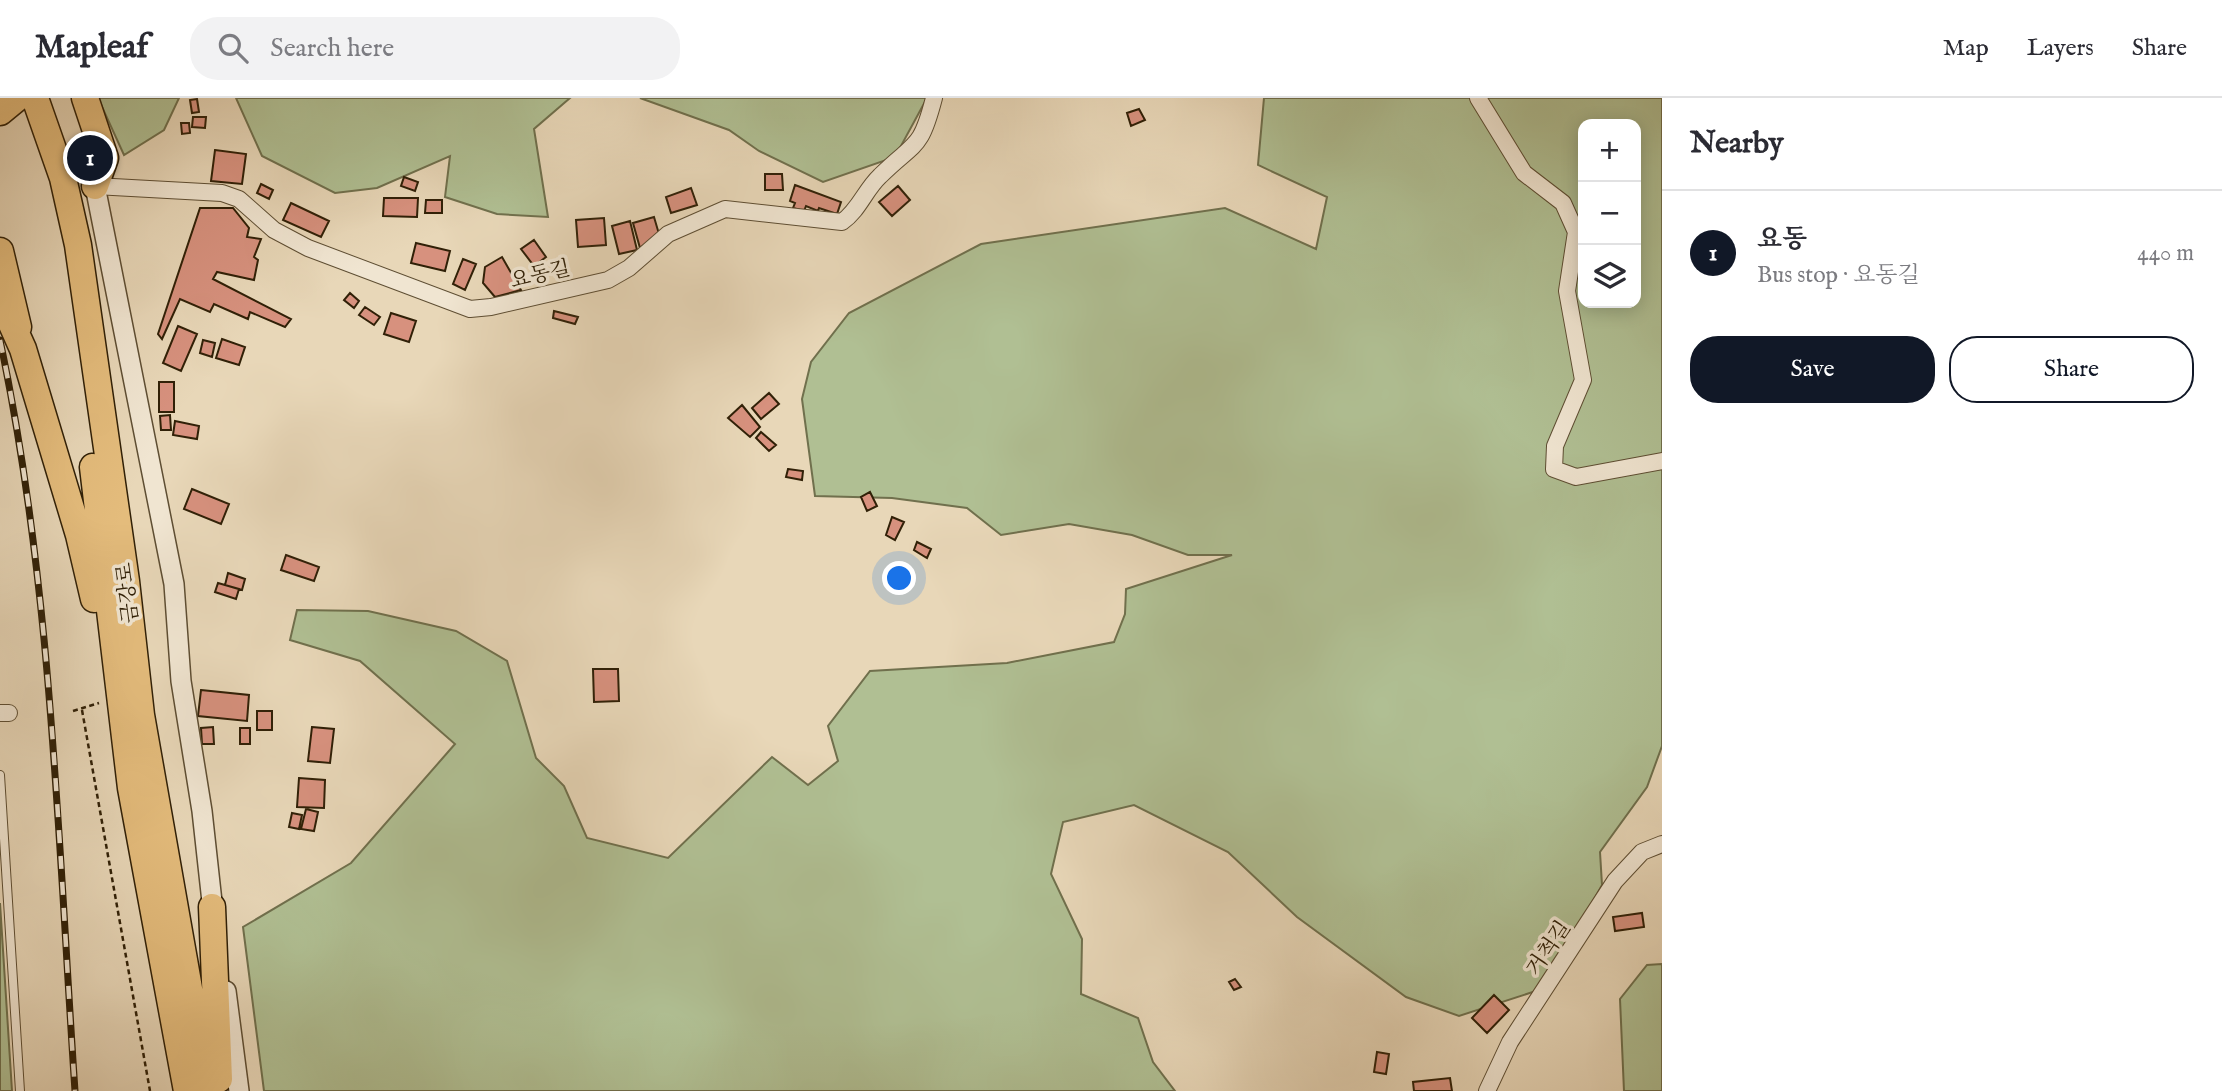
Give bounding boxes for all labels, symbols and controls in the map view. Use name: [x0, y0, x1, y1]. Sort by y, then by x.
search box: [190, 17, 680, 80]
text: Mapleaf: [35, 27, 148, 69]
icon: search: [214, 29, 252, 67]
text: Search here: [270, 32, 394, 65]
text: Map: [1943, 33, 1989, 64]
text: Layers: [2027, 33, 2094, 64]
text: Share: [2132, 33, 2187, 64]
map controls: [1578, 119, 1641, 308]
button: +: [1578, 119, 1641, 182]
text: Nearby: [1690, 125, 1783, 163]
pin: 1: [67, 132, 113, 184]
button: −: [1578, 182, 1641, 245]
text: 요동: [1757, 223, 1807, 256]
text: 1: [1709, 239, 1717, 268]
text: 440 m: [2137, 239, 2194, 268]
button: layers: [1578, 245, 1641, 308]
street label: 요동길: [508, 255, 573, 295]
text: Bus stop · 요동길: [1757, 261, 1920, 290]
button: Save: [1690, 336, 1935, 403]
button: Share: [1949, 336, 2194, 403]
street label: 금강로: [111, 561, 146, 625]
your location: [882, 561, 916, 595]
street label: 거척길: [1521, 916, 1577, 982]

